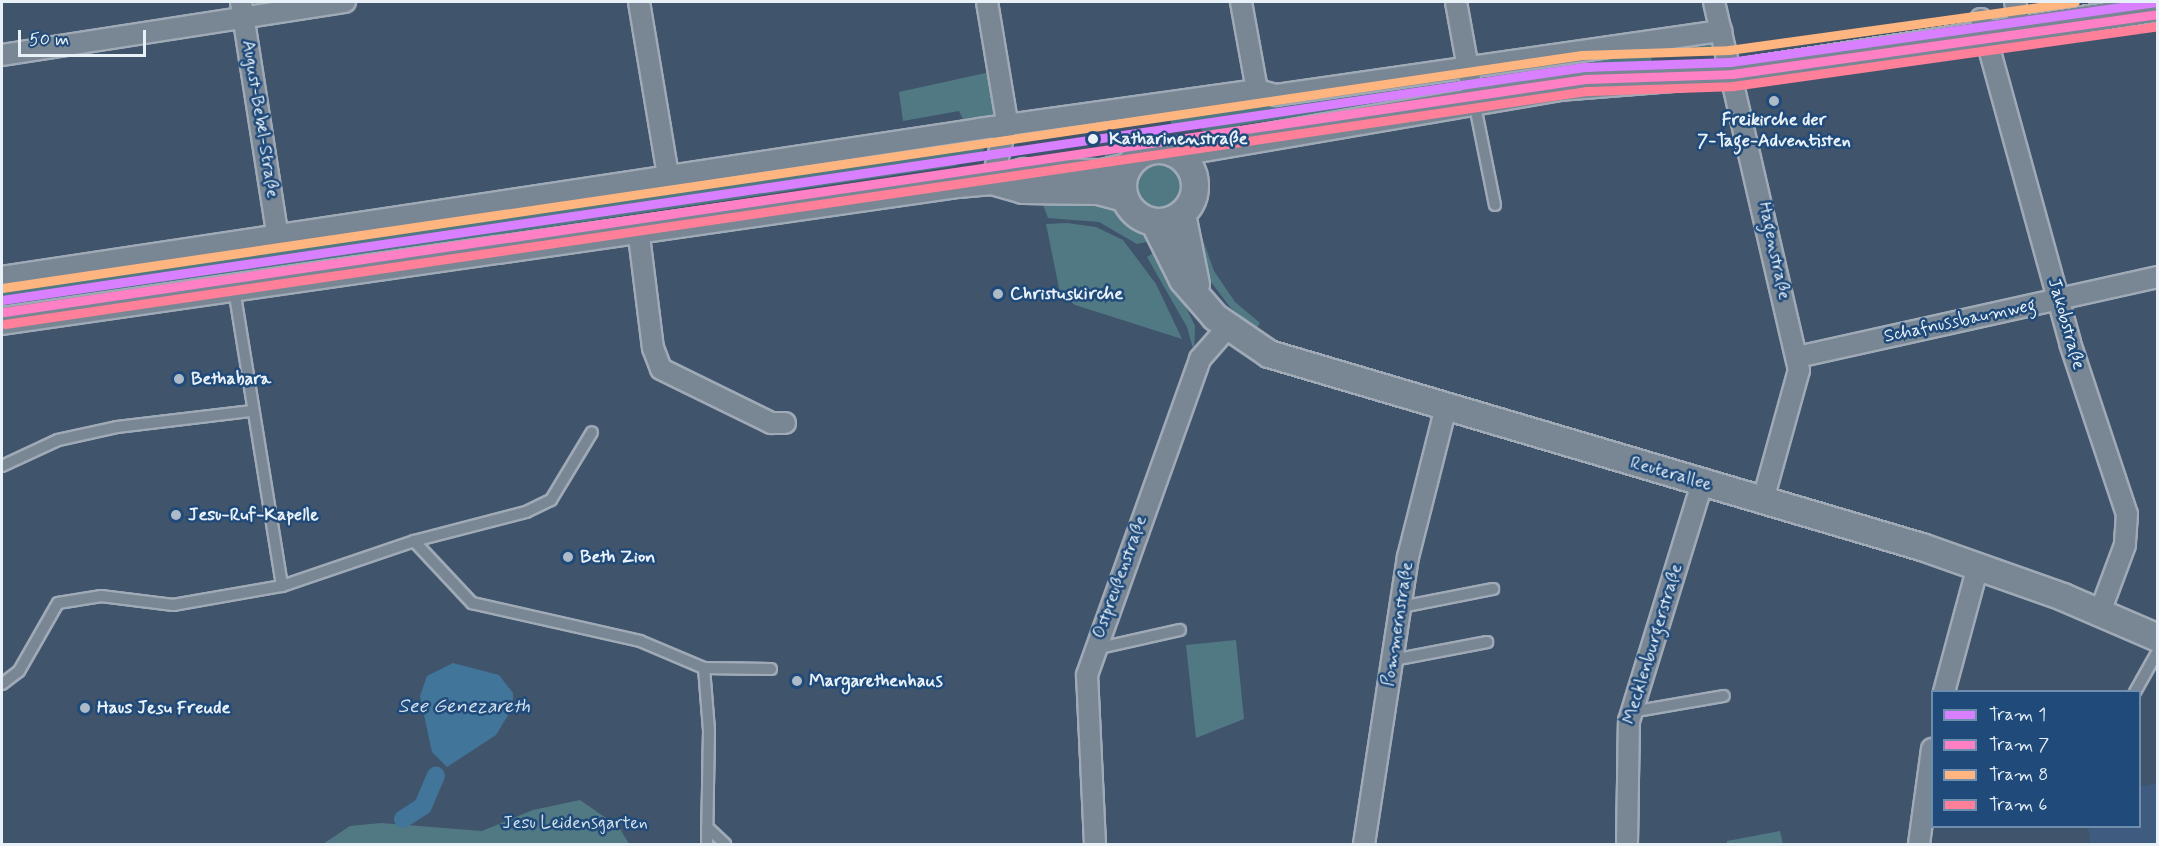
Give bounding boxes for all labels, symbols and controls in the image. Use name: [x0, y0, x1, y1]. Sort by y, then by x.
scale bar: [21, 18, 148, 56]
text: 50 m: [29, 28, 69, 52]
street label: August-Bebel-Straße: [237, 39, 283, 199]
marker: Freikirche der 7-Tage-Adventisten: [1767, 94, 1781, 108]
place label: Freikirche der 7-Tage-Adventisten: [1697, 110, 1851, 152]
marker: Katharinenstraße: [1082, 128, 1104, 150]
place label: Katharinenstraße: [1109, 128, 1247, 150]
street label: Hagenstraße: [1753, 200, 1795, 302]
street label: Jakobstraße: [2043, 276, 2089, 372]
place label: Christuskirche: [1010, 283, 1123, 305]
marker: Christuskirche: [991, 287, 1005, 301]
street label: Schafnussbaumweg: [1882, 294, 2038, 348]
place label: Bethabara: [191, 368, 271, 390]
marker: Bethabara: [172, 372, 186, 386]
street label: Reuterallee: [1628, 452, 1714, 496]
place label: Jesu-Ruf-Kapelle: [188, 504, 319, 526]
marker: Jesu-Ruf-Kapelle: [169, 508, 183, 522]
street label: Ostpreußenstraße: [1088, 513, 1152, 641]
place label: Beth Zion: [580, 546, 655, 568]
marker: Beth Zion: [561, 550, 575, 564]
street label: Pommernstraße: [1377, 560, 1419, 688]
street label: Mecklenburgerstraße: [1618, 561, 1688, 727]
place label: Margarethenhaus: [809, 670, 943, 692]
marker: Margarethenhaus: [790, 674, 804, 688]
legend: [1931, 690, 2141, 828]
water label: See Genezareth: [396, 694, 532, 718]
place label: Haus Jesu Freude: [97, 697, 225, 719]
marker: Haus Jesu Freude: [78, 701, 92, 715]
text: Tram 1: [1989, 703, 2046, 727]
text: Tram 7: [1989, 733, 2049, 757]
text: Tram 8: [1989, 763, 2048, 787]
text: Tram 6: [1989, 793, 2047, 817]
park label: Jesu Leidensgarten: [502, 812, 648, 834]

